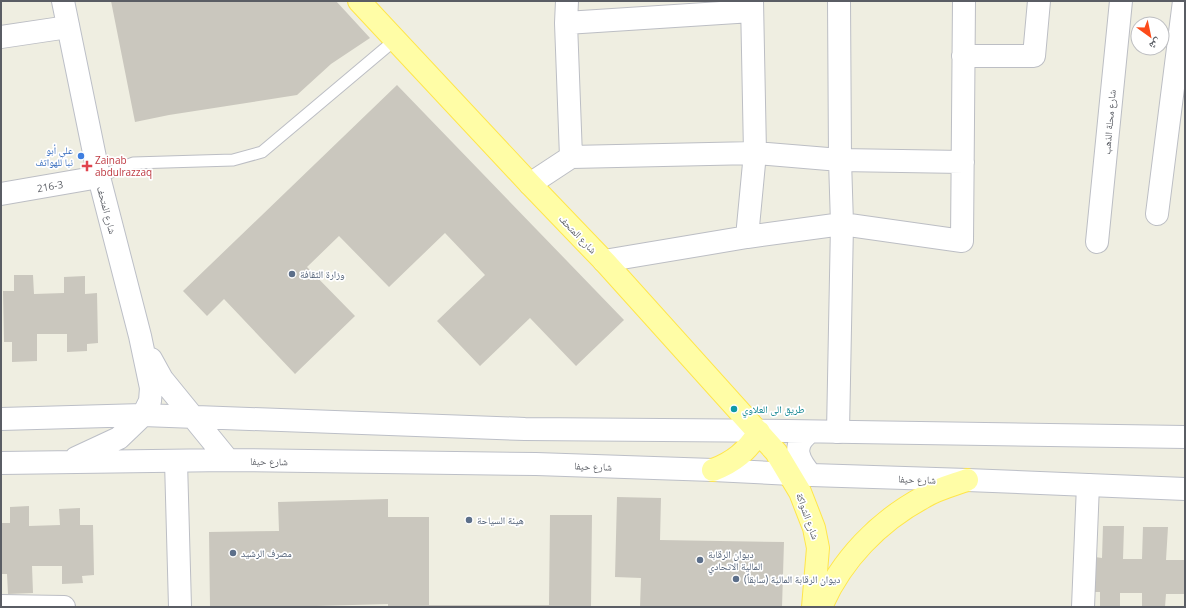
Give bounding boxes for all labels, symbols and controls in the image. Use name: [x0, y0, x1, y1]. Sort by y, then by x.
north arrow: [1130, 16, 1170, 56]
text: ش: [1146, 34, 1165, 54]
street label: شارع محلة الذهب: [1099, 89, 1119, 155]
place label: علي أبو نبا للهواتف: [35, 143, 73, 169]
marker: علي أبو نبا للهواتف: [76, 151, 86, 161]
place label: Zainab abdulrazzaq: [95, 153, 152, 179]
marker: Zainab abdulrazzaq: [82, 161, 92, 171]
street label: 216-3: [36, 177, 64, 195]
street label: شارع المتحف: [94, 185, 120, 236]
street label: شارع المتحف: [556, 212, 600, 257]
place label: وزارة الثقافة: [300, 267, 345, 281]
marker: وزارة الثقافة: [287, 269, 297, 279]
place label: طريق الى العلاوي: [742, 402, 805, 418]
marker: طريق الى العلاوي: [729, 404, 739, 414]
street label: شارع حيفا: [250, 454, 289, 468]
street label: شارع حيفا: [574, 458, 613, 474]
street label: شارع حيفا: [898, 471, 937, 487]
street label: شارع الشواكة: [793, 491, 823, 542]
place label: هيئة السياحة: [477, 513, 524, 527]
marker: هيئة السياحة: [464, 515, 474, 525]
place label: مصرف الرشيد: [241, 546, 292, 560]
place label: ديوان الرقابة المالية الاتحادي: [708, 547, 763, 575]
marker: مصرف الرشيد: [228, 548, 238, 558]
marker: ديوان الرقابة المالية الاتحادي: [695, 555, 705, 565]
place label: ديوان الرقابة المالية (سابقاً): [744, 572, 840, 586]
marker: ديوان الرقابة المالية (سابقاً): [731, 574, 741, 584]

